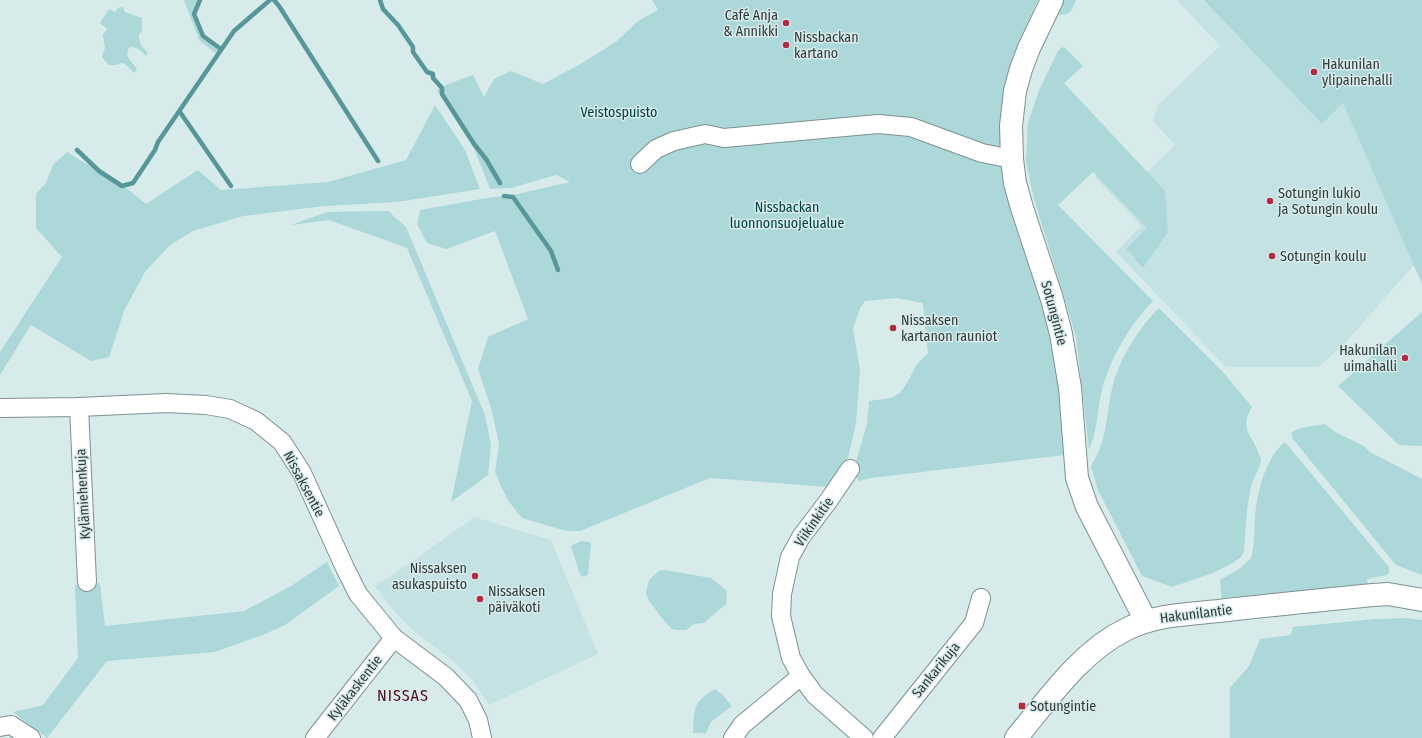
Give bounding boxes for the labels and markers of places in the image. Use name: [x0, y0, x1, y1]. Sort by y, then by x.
place label: Café Anja & Annikki: [723, 7, 778, 40]
marker: Café Anja & Annikki: [781, 18, 791, 28]
place label: Nissbackan kartano: [794, 29, 859, 62]
marker: Nissbackan kartano: [781, 40, 791, 50]
place label: Hakunilan ylipainehalli: [1322, 56, 1393, 89]
marker: Hakunilan ylipainehalli: [1309, 67, 1319, 77]
place label: Sotungin lukio ja Sotungin koulu: [1277, 185, 1378, 218]
marker: Sotungin lukio ja Sotungin koulu: [1265, 196, 1275, 206]
place label: Sotungin koulu: [1280, 248, 1366, 265]
marker: Sotungin koulu: [1267, 251, 1277, 261]
place label: Nissaksen kartanon rauniot: [901, 312, 998, 345]
marker: Nissaksen kartanon rauniot: [888, 323, 898, 333]
place label: Hakunilan uimahalli: [1339, 342, 1397, 375]
marker: Hakunilan uimahalli: [1400, 353, 1410, 363]
place label: Nissaksen asukaspuisto: [392, 560, 467, 593]
marker: Nissaksen asukaspuisto: [470, 571, 480, 581]
place label: Nissaksen päiväkoti: [488, 583, 545, 616]
marker: Nissaksen päiväkoti: [475, 594, 485, 604]
place label: Sotungintie: [1030, 698, 1096, 715]
marker: Sotungintie: [1017, 701, 1027, 711]

